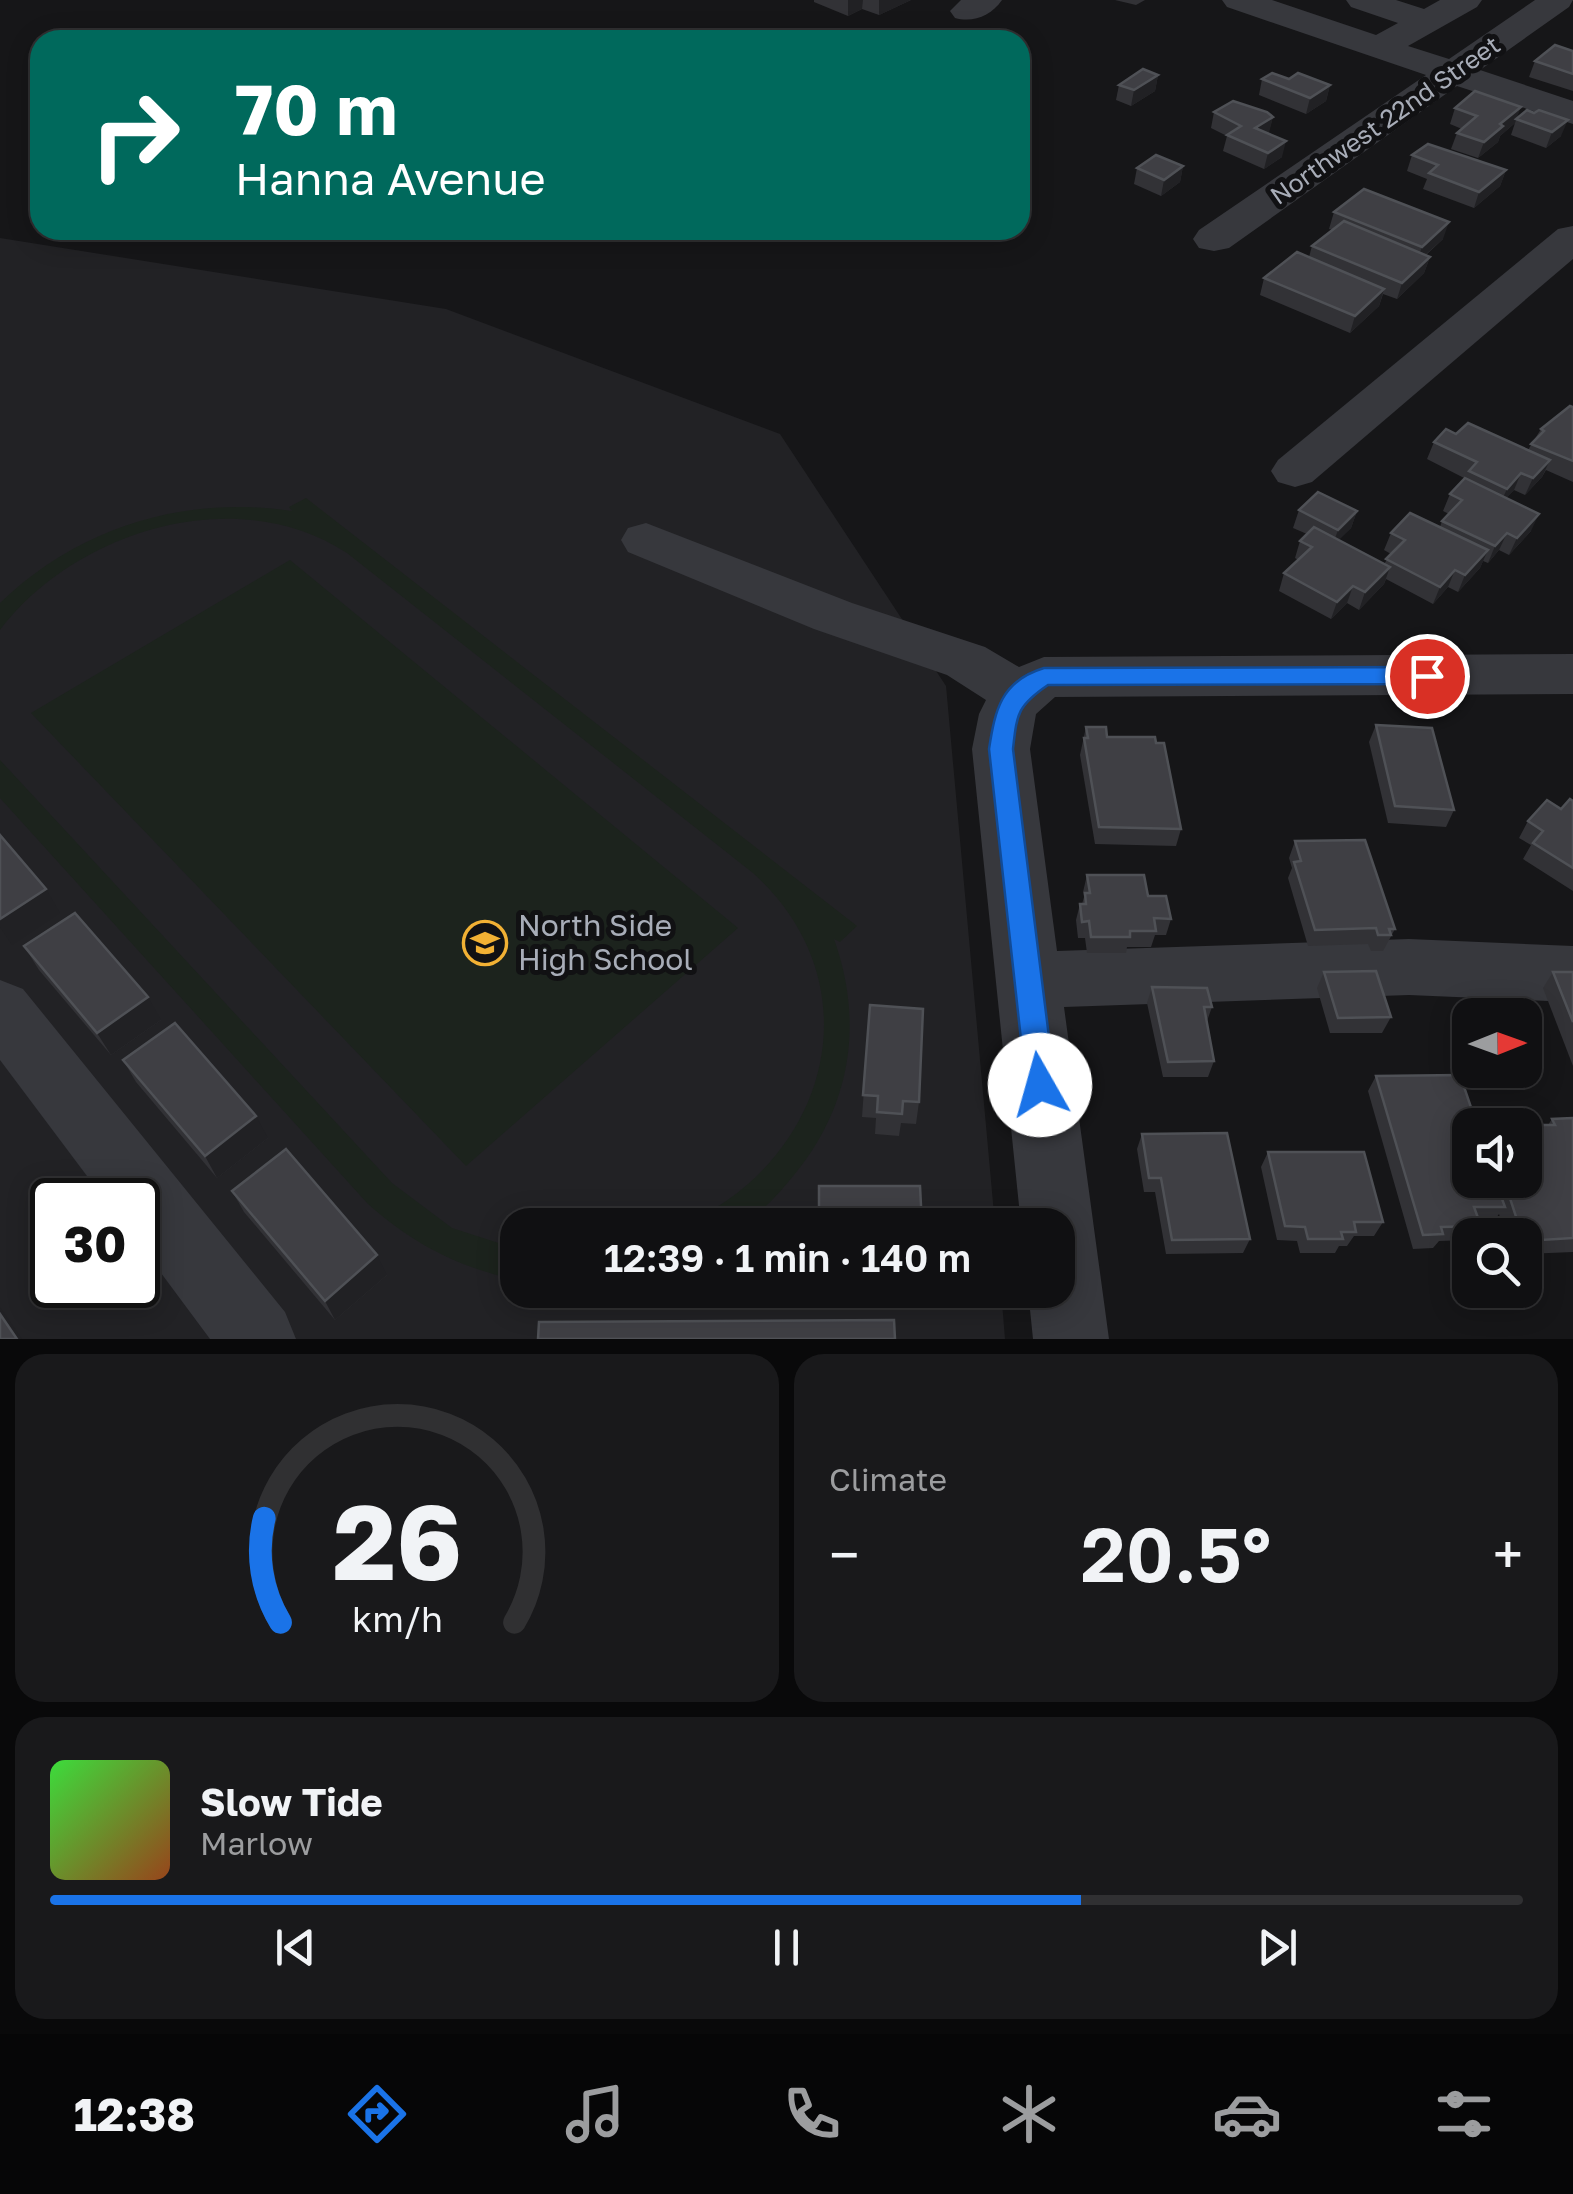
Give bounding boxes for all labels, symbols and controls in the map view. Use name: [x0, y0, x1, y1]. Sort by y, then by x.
street label: Northwest 22nd Street: [1264, 28, 1506, 211]
text: 70 m: [235, 66, 397, 150]
icon: right: [70, 70, 200, 200]
text: Hanna Avenue: [235, 151, 546, 205]
pin: [1385, 634, 1470, 719]
icon: arrive: [1400, 649, 1455, 704]
place label: North Side High School: [518, 907, 693, 977]
school or university icon: North Side High School: [462, 920, 508, 966]
north arrow: [1452, 998, 1542, 1088]
map controls: [1452, 998, 1542, 1308]
position arrow: [988, 1033, 1092, 1137]
button: sound: [1452, 1108, 1542, 1198]
speed limit sign: 30: [30, 1178, 160, 1308]
button: search: [1452, 1218, 1542, 1308]
text: 12:39 · 1 min · 140 m: [604, 1235, 971, 1280]
text: Climate: [829, 1460, 947, 1498]
text: 26: [332, 1478, 462, 1603]
text: 20.5°: [1081, 1508, 1271, 1599]
text: −: [829, 1521, 859, 1587]
text: +: [1493, 1521, 1523, 1587]
text: km/h: [352, 1597, 442, 1640]
text: Slow Tide: [200, 1779, 383, 1824]
text: Marlow: [200, 1824, 313, 1862]
icon: previous: [268, 1920, 323, 1975]
icon: pause: [759, 1920, 814, 1975]
icon: next: [1250, 1920, 1305, 1975]
icon: directions: [342, 2079, 412, 2149]
icon: music: [560, 2079, 630, 2149]
icon: phone: [777, 2079, 847, 2149]
icon: climate: [994, 2079, 1064, 2149]
icon: car: [1212, 2079, 1282, 2149]
icon: filters: [1429, 2079, 1499, 2149]
text: 12:38: [74, 2087, 195, 2141]

